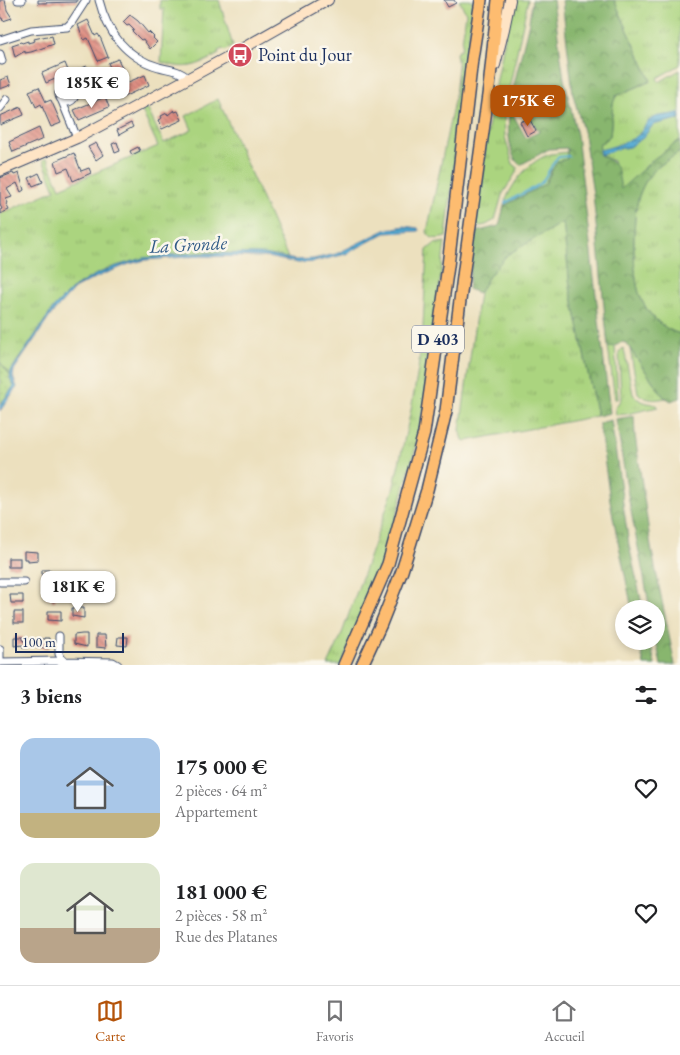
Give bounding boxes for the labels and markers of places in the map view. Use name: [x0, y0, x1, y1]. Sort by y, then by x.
bus stop icon: Point du Jour: [227, 42, 253, 68]
place label: Point du Jour: [258, 43, 352, 66]
pin: 185K €: [51, 66, 133, 109]
pin: 175K €: [487, 84, 569, 127]
pin: 181K €: [37, 570, 119, 613]

